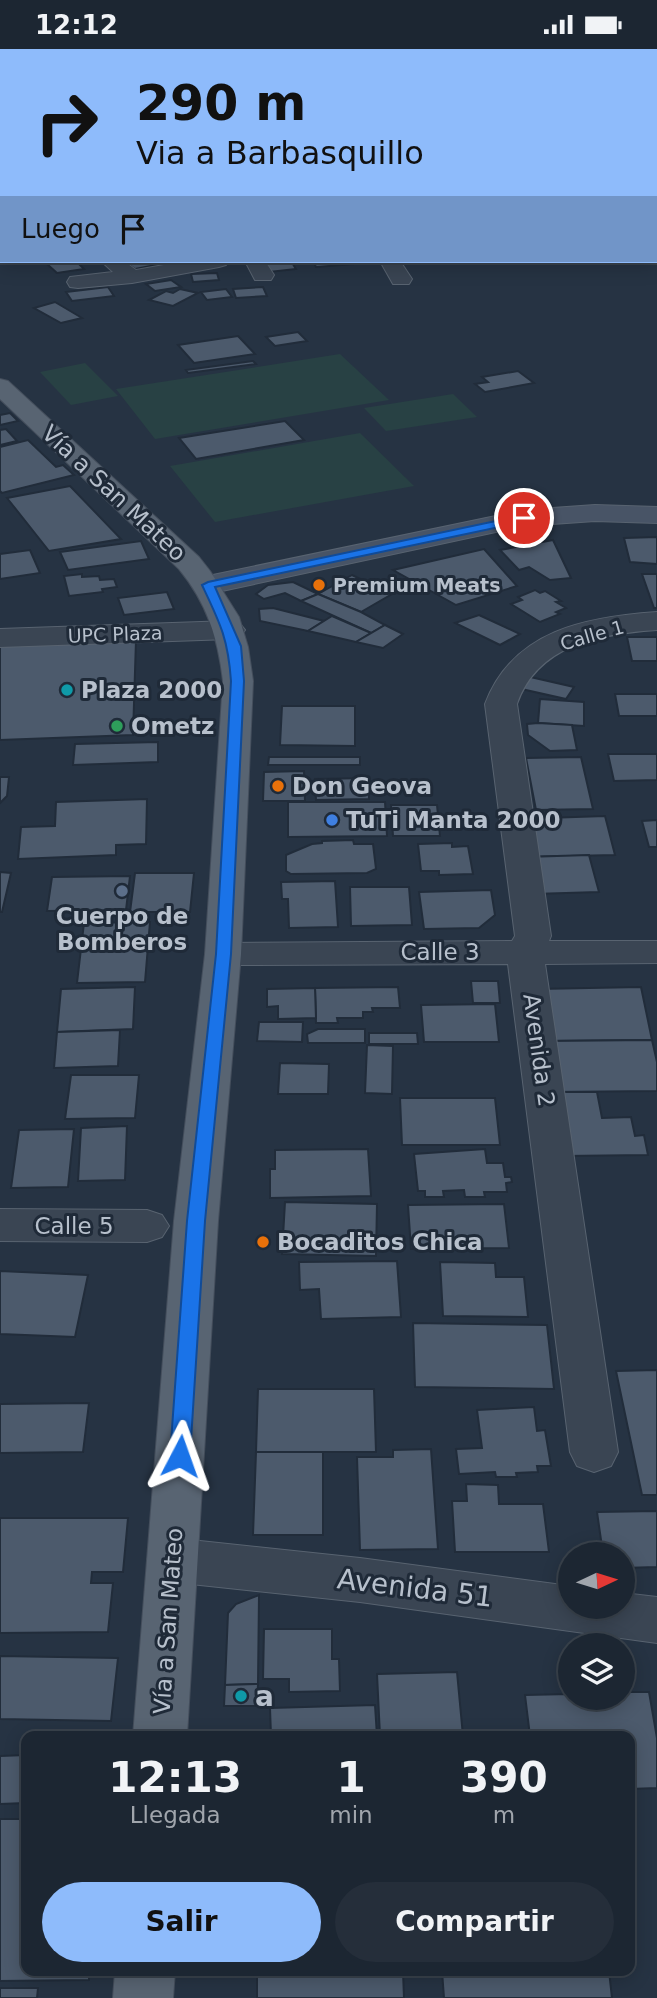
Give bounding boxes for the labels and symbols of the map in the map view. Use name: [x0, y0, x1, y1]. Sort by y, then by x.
street label: Vía a San Mateo: [37, 420, 191, 566]
pin: [494, 488, 554, 548]
place label: Premium Meats: [333, 574, 500, 596]
marker: Premium Meats: [311, 577, 327, 593]
street label: Calle 1: [558, 615, 626, 655]
street label: UPC Plaza: [67, 621, 163, 647]
place label: Plaza 2000: [81, 677, 222, 703]
marker: Plaza 2000: [59, 682, 75, 698]
place label: Ometz: [131, 713, 215, 739]
marker: Ometz: [109, 718, 125, 734]
place label: Don Geova: [292, 773, 432, 799]
marker: Don Geova: [270, 778, 286, 794]
place label: TuTi Manta 2000: [346, 807, 560, 833]
marker: TuTi Manta 2000: [324, 812, 340, 828]
marker: Cuerpo de Bomberos: [114, 883, 130, 899]
place label: Cuerpo de Bomberos: [56, 903, 188, 955]
street label: Calle 3: [400, 939, 480, 965]
street label: Avenida 2: [518, 992, 560, 1108]
street label: Calle 5: [34, 1213, 114, 1239]
place label: Bocaditos Chica: [277, 1229, 483, 1255]
marker: Bocaditos Chica: [255, 1234, 271, 1250]
position arrow: [143, 1419, 217, 1493]
street label: Vía a San Mateo: [149, 1527, 187, 1715]
north arrow: [558, 1542, 635, 1619]
street label: Avenida 51: [335, 1562, 495, 1614]
place label: a: [255, 1680, 274, 1713]
marker: a: [233, 1688, 249, 1704]

